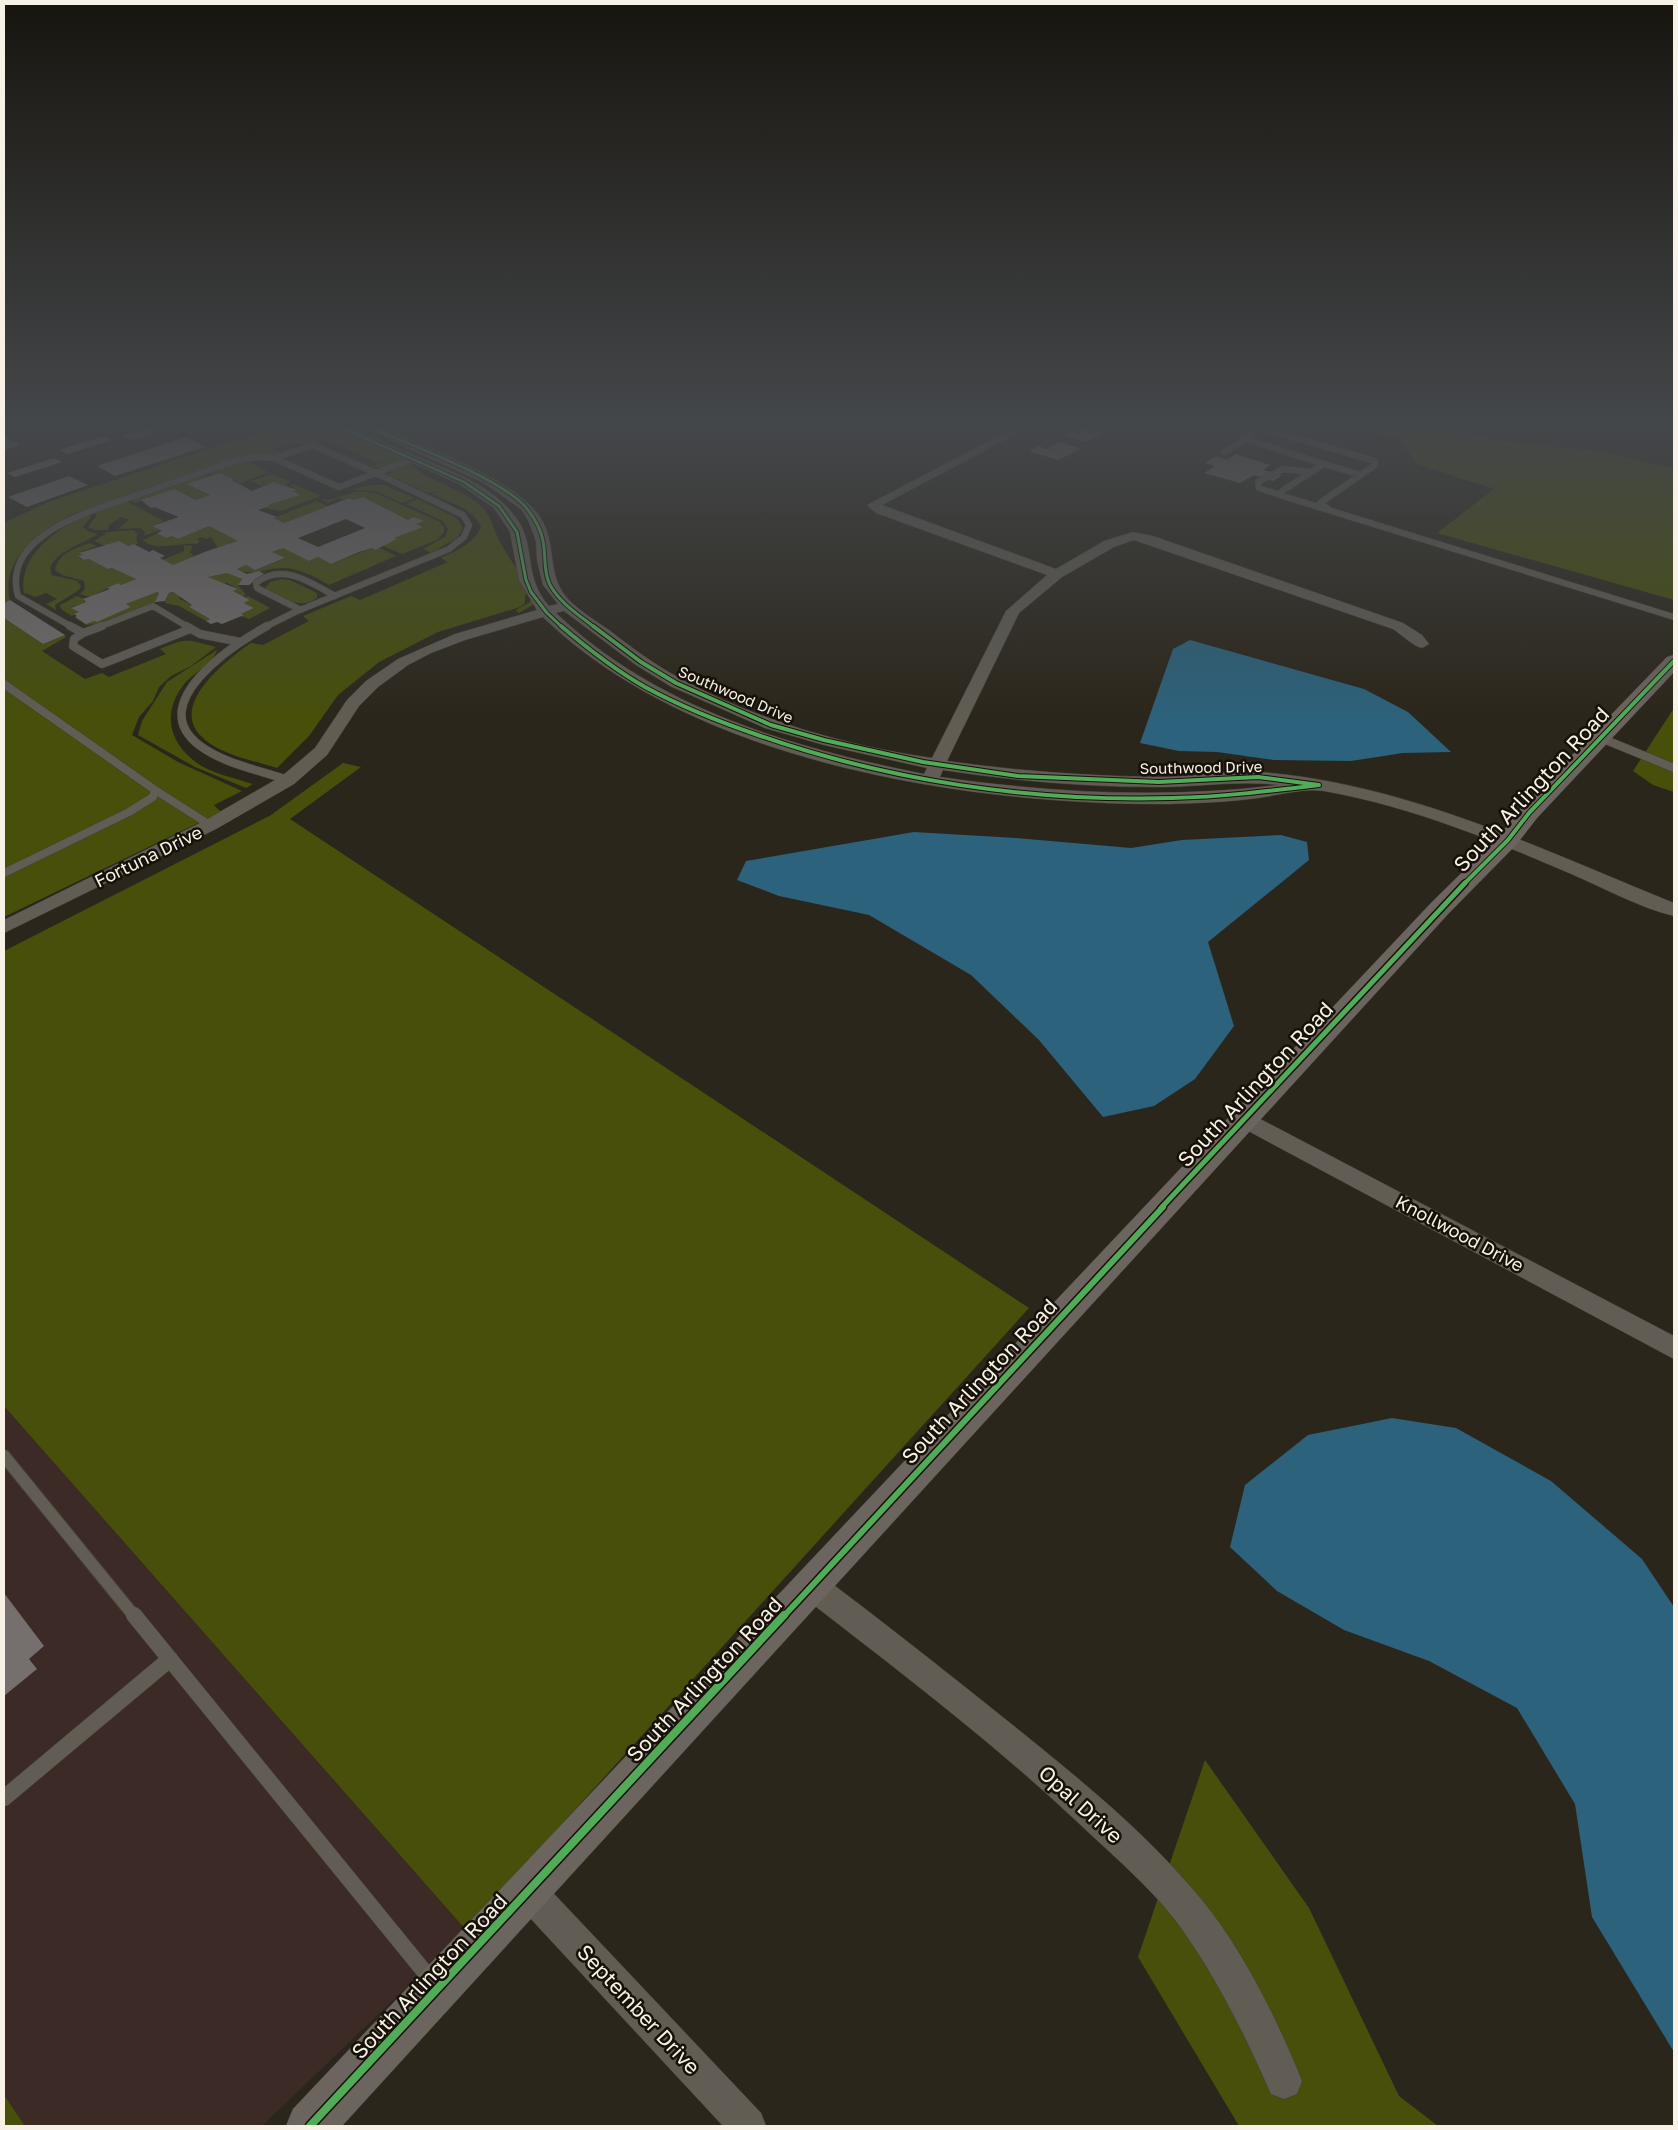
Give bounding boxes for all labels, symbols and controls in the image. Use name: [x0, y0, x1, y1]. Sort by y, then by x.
street label: Southwood Drive: [676, 662, 796, 726]
street label: South Arlington Road: [1448, 701, 1614, 877]
street label: Southwood Drive: [1139, 757, 1263, 777]
street label: Fortuna Drive: [91, 820, 205, 892]
street label: South Arlington Road: [1172, 996, 1338, 1172]
street label: Knollwood Drive: [1392, 1190, 1528, 1276]
street label: South Arlington Road: [896, 1293, 1062, 1469]
street label: South Arlington Road: [621, 1591, 787, 1767]
street label: Opal Drive: [1034, 1759, 1128, 1849]
street label: South Arlington Road: [346, 1888, 512, 2064]
street label: September Drive: [572, 1939, 706, 2079]

